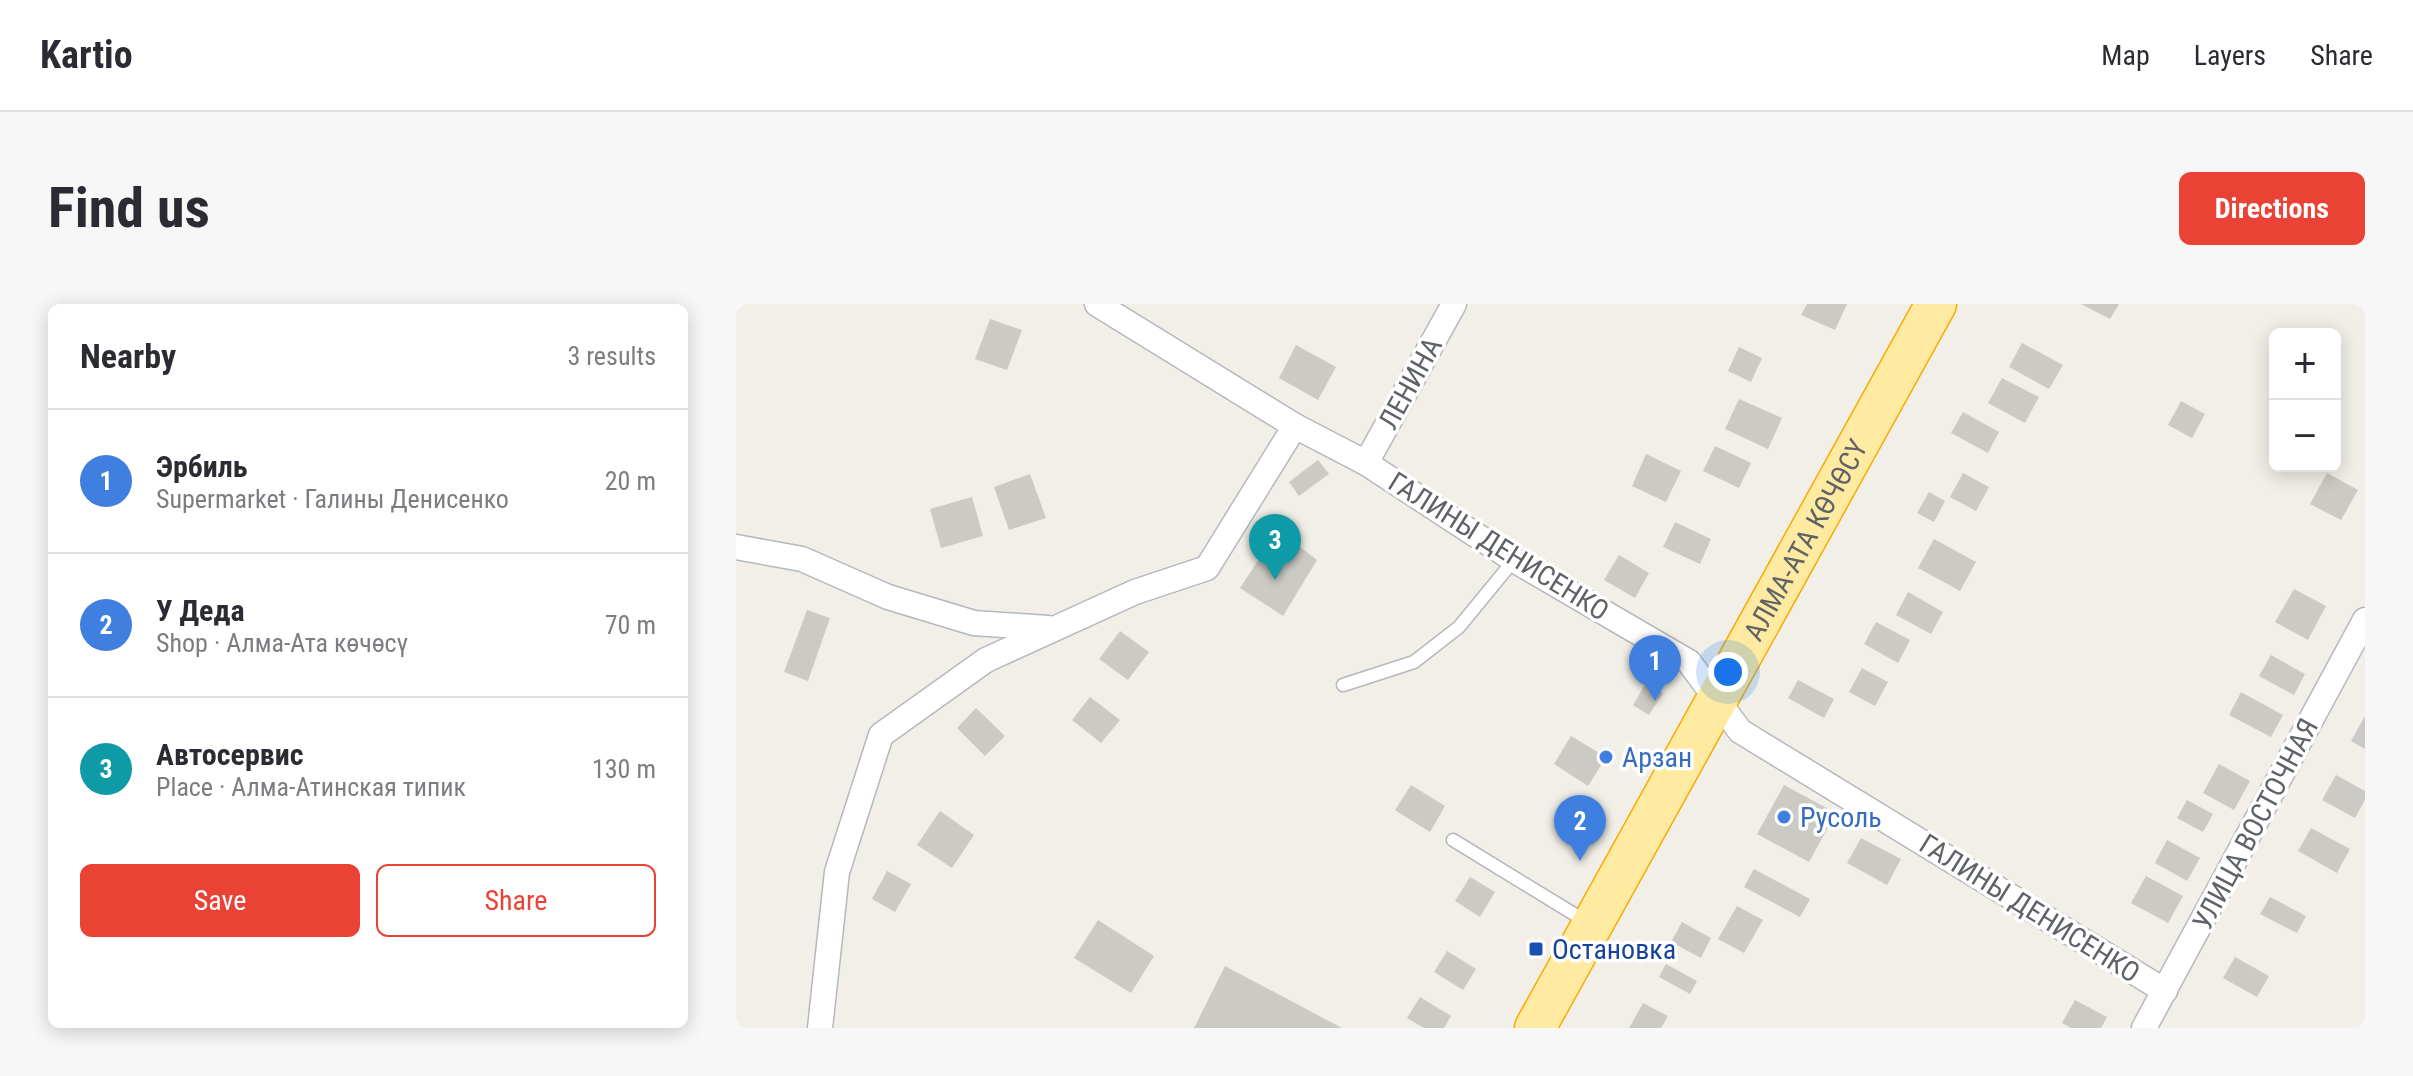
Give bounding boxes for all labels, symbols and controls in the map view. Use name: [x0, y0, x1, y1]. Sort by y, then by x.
text: Kartio: [40, 33, 133, 77]
text: Map: [2101, 39, 2150, 72]
text: Layers: [2194, 39, 2266, 72]
text: Share: [2310, 39, 2373, 72]
button: Directions: [2179, 172, 2365, 245]
text: Find us: [48, 175, 210, 241]
map controls: [2269, 328, 2341, 472]
button: +: [2269, 328, 2341, 400]
street label: ЛЕНИНА: [1372, 332, 1449, 435]
text: Nearby: [80, 336, 176, 376]
text: 3 results: [567, 341, 656, 371]
button: −: [2269, 400, 2341, 472]
street label: АЛМА-АТА КӨЧӨСҮ: [1737, 434, 1875, 646]
text: Эрбиль: [156, 449, 247, 484]
street label: ГАЛИНЫ ДЕНИСЕНКО: [1383, 465, 1615, 628]
text: 1: [99, 466, 113, 496]
text: 20 m: [605, 466, 656, 496]
text: Supermarket · Галины Денисенко: [156, 484, 509, 514]
pin: 3: [1249, 514, 1301, 580]
text: У Деда: [156, 593, 245, 628]
text: 2: [99, 610, 113, 640]
text: 70 m: [605, 610, 656, 640]
text: Shop · Алма-Ата көчөсү: [156, 628, 408, 658]
pin: 1: [1629, 635, 1681, 701]
your location: [1708, 652, 1748, 692]
street label: УЛИЦА ВОСТОЧНАЯ: [2186, 713, 2325, 936]
text: Автосервис: [156, 737, 304, 772]
place label: Арзан: [1622, 741, 1692, 774]
marker: Арзан: [1597, 748, 1615, 766]
text: 3: [99, 754, 113, 784]
text: 130 m: [592, 754, 656, 784]
text: Place · Алма-Атинская типик: [156, 772, 466, 802]
pin: 2: [1554, 795, 1606, 861]
place label: Русоль: [1800, 801, 1882, 834]
marker: Русоль: [1775, 808, 1793, 826]
street label: ГАЛИНЫ ДЕНИСЕНКО: [1914, 827, 2146, 990]
button: Save: [80, 864, 360, 937]
button: Share: [376, 864, 656, 937]
place label: Остановка: [1552, 933, 1676, 966]
marker: Остановка: [1527, 940, 1545, 958]

